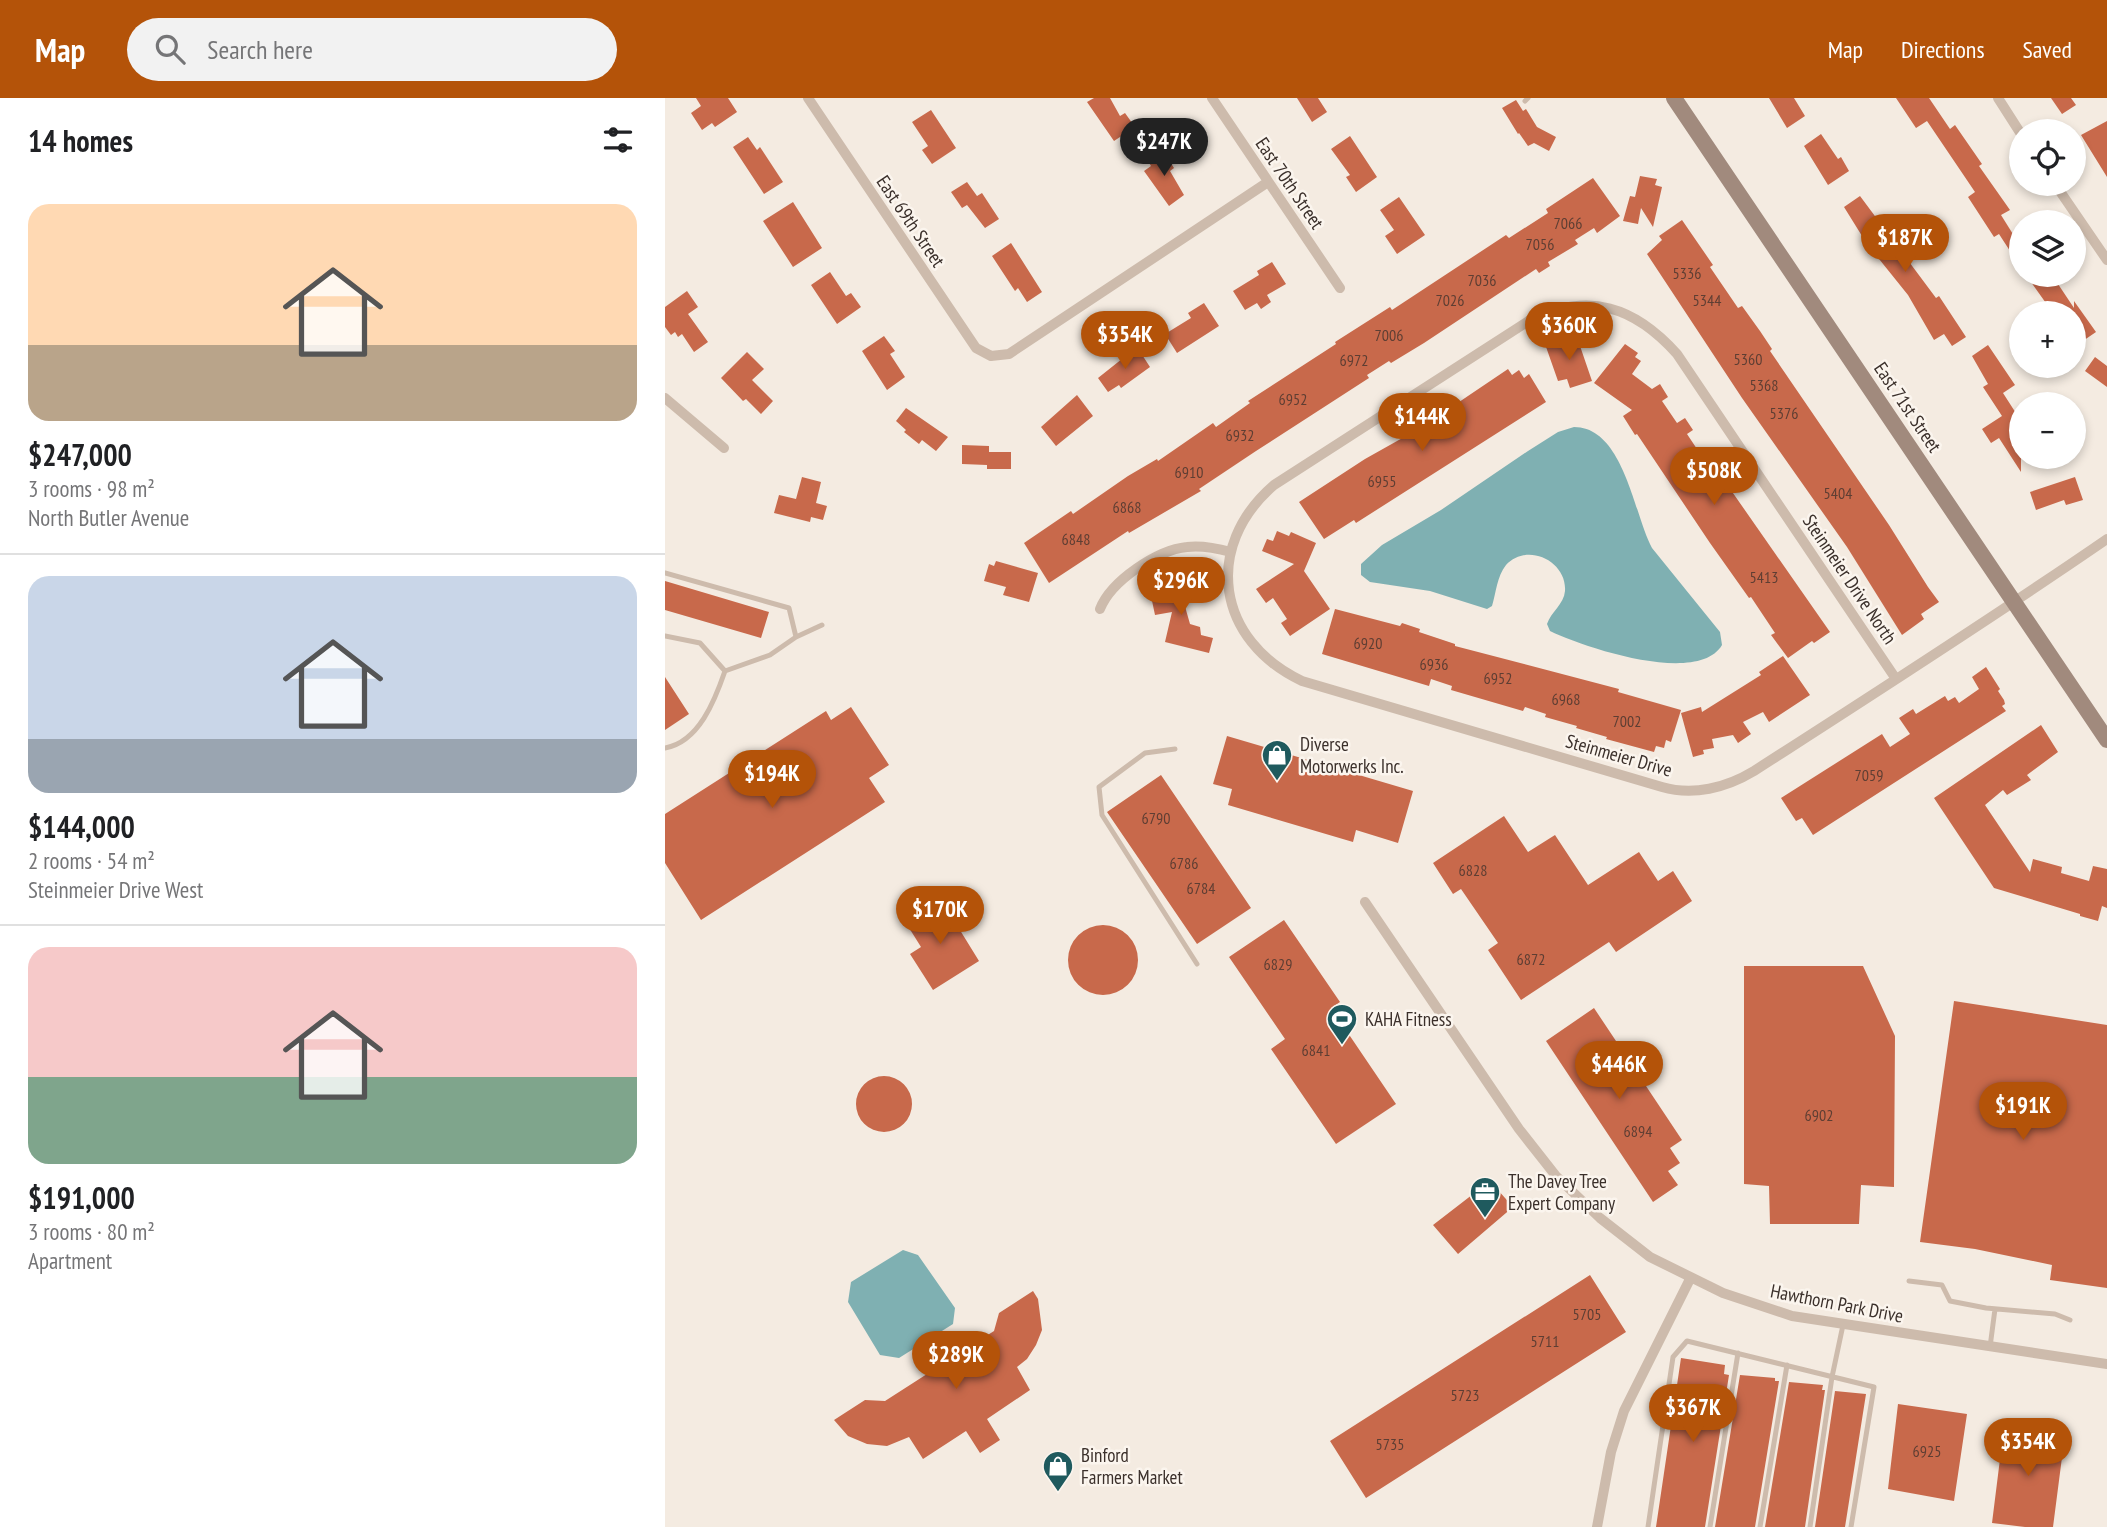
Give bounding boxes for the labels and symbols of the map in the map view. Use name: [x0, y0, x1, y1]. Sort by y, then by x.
pin: $247K: [1115, 118, 1213, 178]
street label: East 70th Street: [1251, 133, 1330, 234]
street label: East 69th Street: [872, 171, 951, 272]
house number: 7066: [1554, 213, 1582, 233]
pin: $187K: [1856, 214, 1954, 274]
house number: 7056: [1526, 234, 1554, 254]
house number: 5336: [1673, 263, 1701, 283]
house number: 7036: [1468, 270, 1496, 290]
house number: 7026: [1436, 290, 1464, 310]
house number: 5344: [1693, 290, 1721, 310]
pin: $360K: [1520, 302, 1618, 362]
pin: $354K: [1076, 312, 1174, 371]
house number: 7006: [1375, 325, 1403, 345]
house number: 5360: [1734, 349, 1762, 369]
house number: 6972: [1340, 350, 1368, 370]
street label: East 71st Street: [1869, 357, 1947, 457]
house number: 5368: [1750, 375, 1778, 395]
house number: 6952: [1279, 389, 1307, 409]
pin: $144K: [1373, 394, 1471, 453]
house number: 5376: [1770, 403, 1798, 423]
house number: 6932: [1226, 425, 1254, 445]
pin: $508K: [1665, 448, 1763, 507]
house number: 6910: [1175, 462, 1203, 482]
house number: 6955: [1368, 471, 1396, 491]
house number: 5404: [1824, 483, 1852, 503]
house number: 6868: [1113, 497, 1141, 517]
street label: Steinmeier Drive North: [1798, 510, 1902, 648]
house number: 6848: [1062, 529, 1090, 549]
pin: $296K: [1132, 558, 1230, 617]
house number: 5413: [1750, 567, 1778, 587]
house number: 6920: [1354, 633, 1382, 653]
house number: 6936: [1420, 654, 1448, 674]
house number: 6952: [1484, 668, 1512, 688]
house number: 6968: [1552, 689, 1580, 709]
house number: 7002: [1613, 711, 1641, 731]
street label: Steinmeier Drive: [1563, 728, 1675, 782]
place label: Diverse Motorwerks Inc.: [1300, 732, 1404, 778]
shop icon: Diverse Motorwerks Inc.: [1260, 738, 1294, 782]
pin: $194K: [723, 750, 821, 810]
house number: 7059: [1855, 765, 1883, 785]
house number: 6790: [1142, 808, 1170, 828]
house number: 6786: [1170, 853, 1198, 873]
house number: 6828: [1459, 860, 1487, 880]
house number: 6784: [1187, 878, 1215, 898]
pin: $170K: [891, 886, 989, 946]
house number: 6872: [1517, 949, 1545, 969]
house number: 6829: [1264, 954, 1292, 974]
sports icon: KAHA Fitness: [1325, 1002, 1359, 1046]
place label: KAHA Fitness: [1365, 1007, 1452, 1031]
house number: 6841: [1302, 1040, 1330, 1060]
pin: $446K: [1570, 1042, 1668, 1101]
pin: $191K: [1974, 1082, 2072, 1142]
house number: 6902: [1805, 1105, 1833, 1125]
house number: 6894: [1624, 1121, 1652, 1141]
place label: The Davey Tree Expert Company: [1508, 1169, 1616, 1215]
office icon: The Davey Tree Expert Company: [1468, 1175, 1502, 1219]
street label: Hawthorn Park Drive: [1769, 1278, 1906, 1328]
house number: 5705: [1573, 1304, 1601, 1324]
house number: 5711: [1531, 1331, 1559, 1351]
pin: $289K: [907, 1332, 1005, 1391]
pin: $367K: [1644, 1384, 1742, 1444]
house number: 5723: [1451, 1385, 1479, 1405]
pin: $354K: [1979, 1418, 2077, 1478]
house number: 5735: [1376, 1434, 1404, 1454]
house number: 6925: [1913, 1441, 1941, 1461]
place label: Binford Farmers Market: [1081, 1443, 1183, 1489]
shop icon: Binford Farmers Market: [1041, 1449, 1075, 1493]

